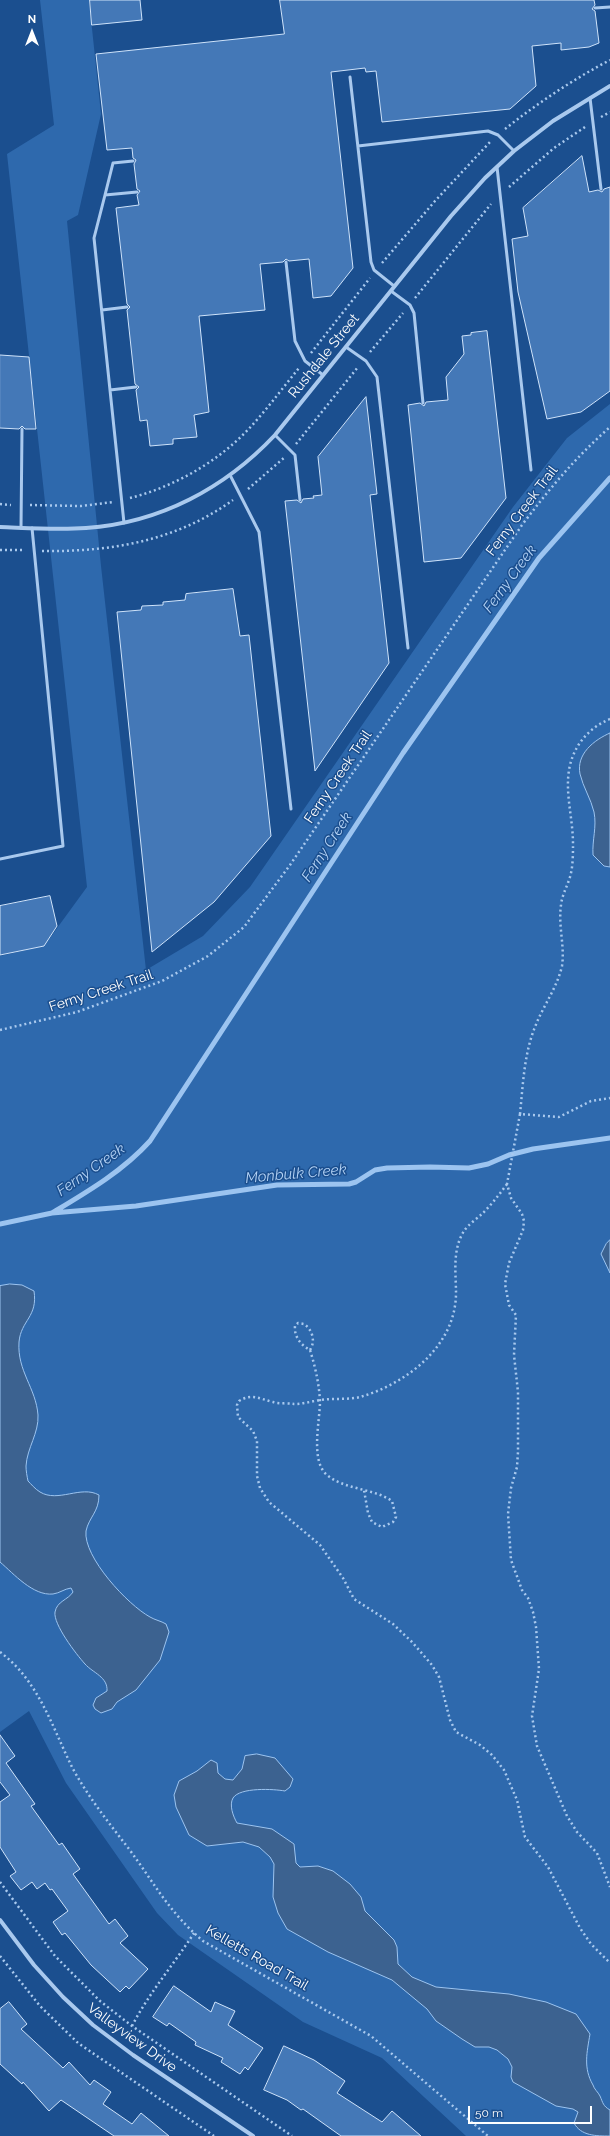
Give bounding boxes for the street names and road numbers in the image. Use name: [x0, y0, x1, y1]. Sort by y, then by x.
street label: Rushdale Street: [285, 311, 363, 401]
street label: Ferny Creek Trail: [483, 463, 561, 559]
street label: Ferny Creek Trail: [301, 727, 375, 827]
street label: Ferny Creek Trail: [47, 966, 155, 1016]
street label: Kelletts Road Trail: [203, 1922, 311, 1994]
street label: Valleyview Drive: [84, 2000, 180, 2076]

